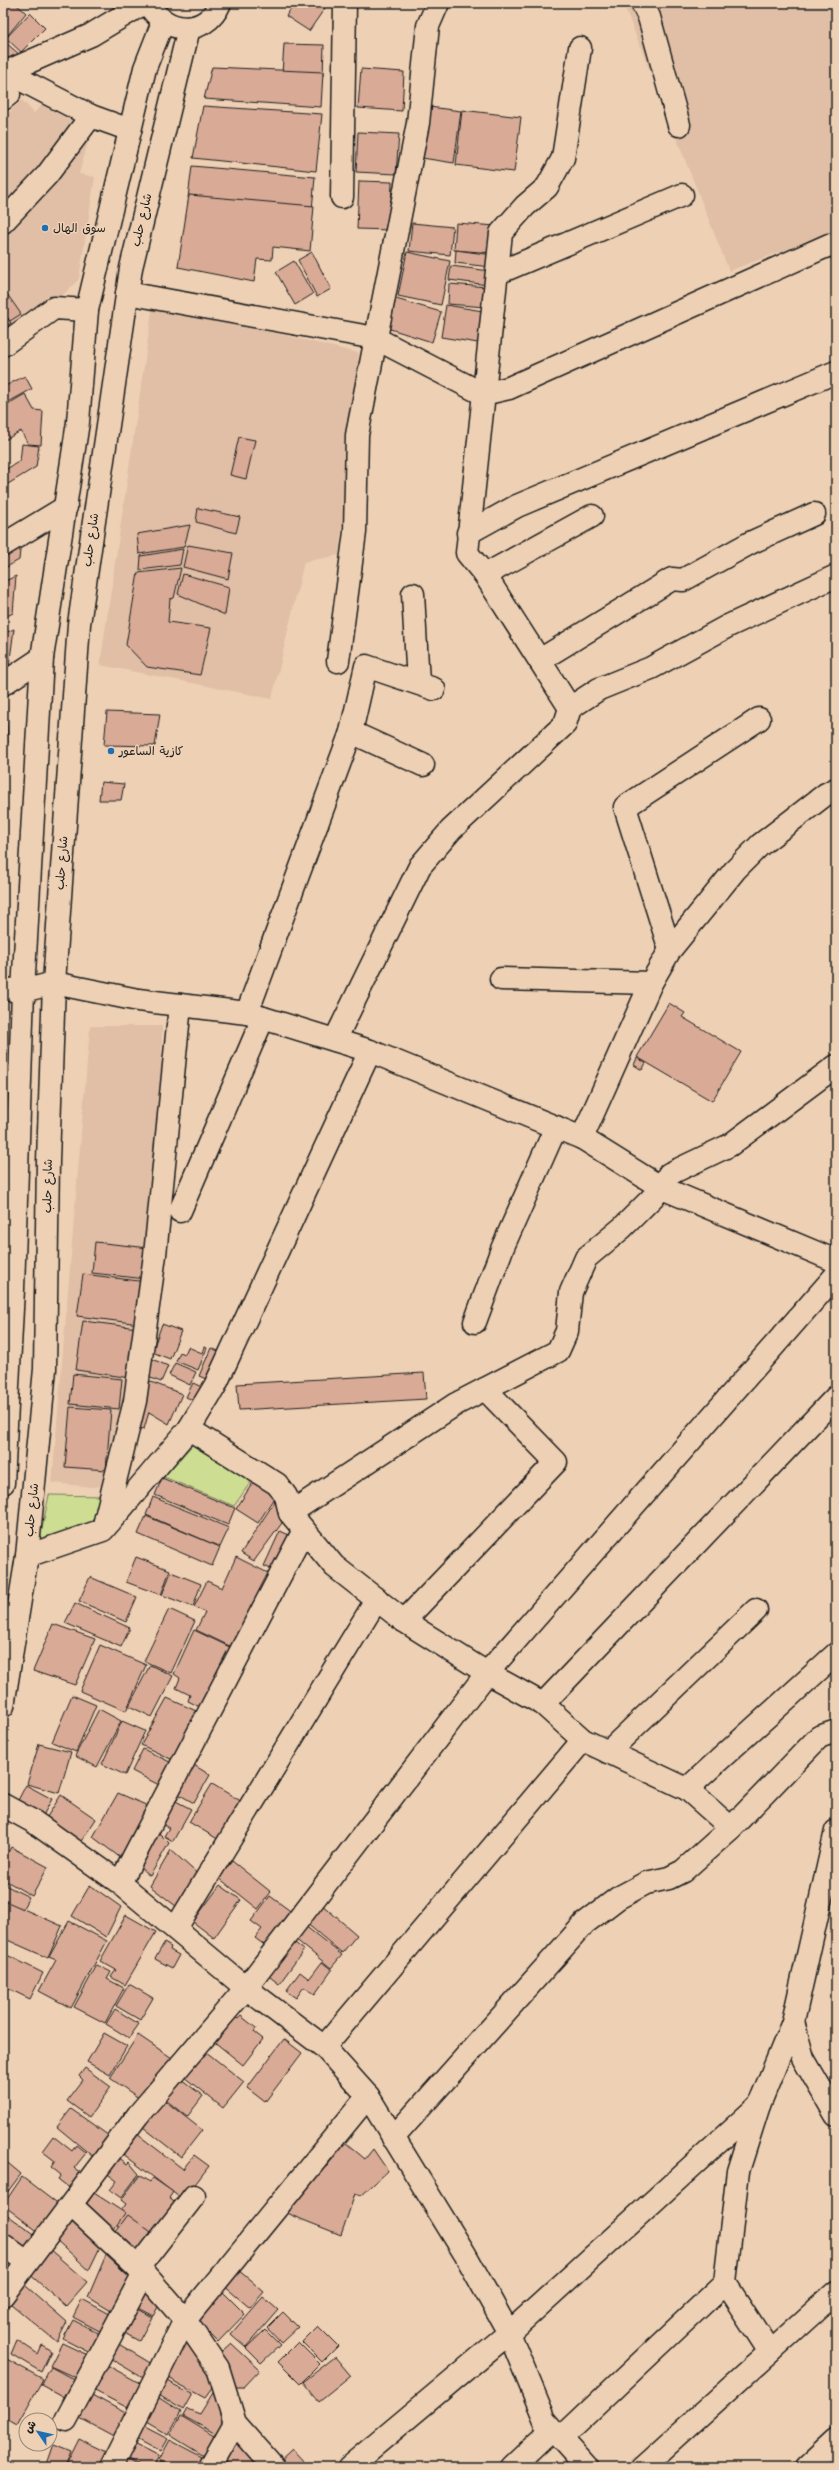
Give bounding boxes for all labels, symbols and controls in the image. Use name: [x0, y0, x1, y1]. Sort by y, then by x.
street label: شارع حلب: [127, 191, 157, 249]
place label: سوق الهال: [53, 219, 106, 238]
marker: سوق الهال: [40, 223, 50, 233]
street label: شارع حلب: [78, 512, 104, 568]
place label: كازية الساعور: [118, 742, 183, 761]
marker: كازية الساعور: [106, 746, 116, 756]
street label: شارع حلب: [51, 835, 73, 891]
street label: شارع حلب: [38, 1159, 58, 1213]
street label: شارع حلب: [20, 1482, 44, 1538]
north arrow: [18, 2412, 58, 2452]
text: ش: [20, 2417, 41, 2437]

